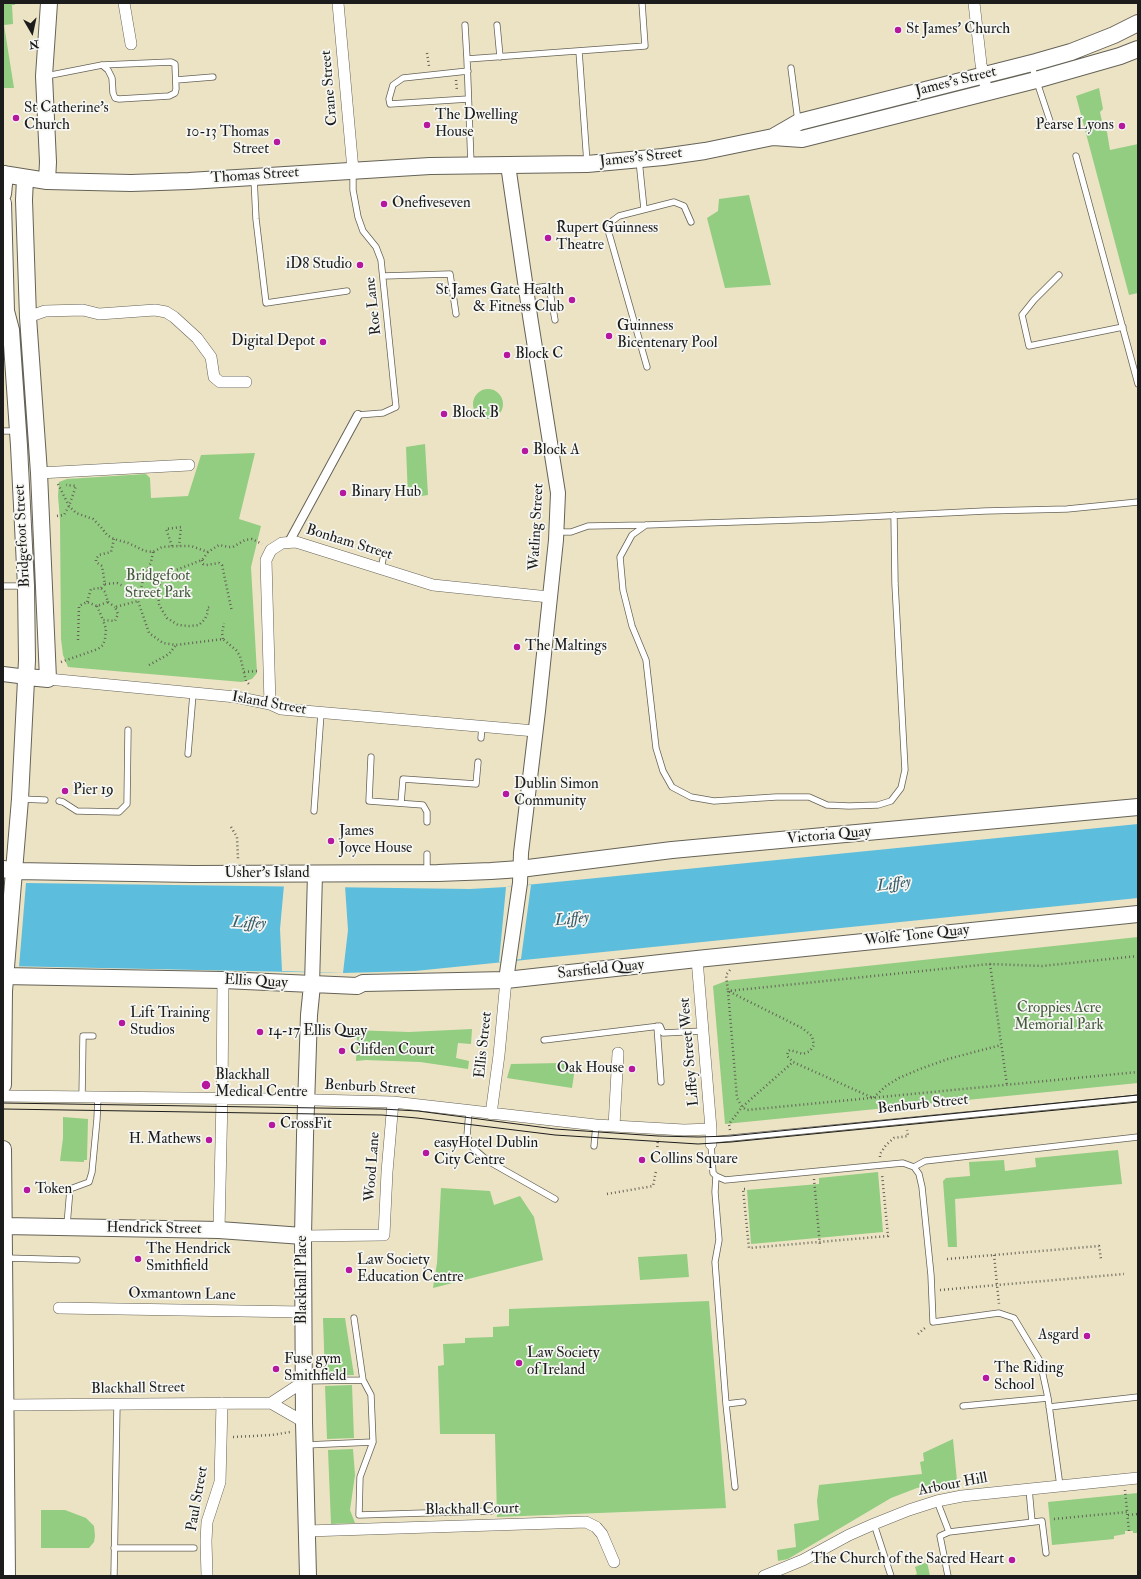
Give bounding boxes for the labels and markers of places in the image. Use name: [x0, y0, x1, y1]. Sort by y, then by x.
place label: St James' Church: [906, 21, 1010, 39]
marker: St James' Church: [893, 25, 903, 35]
place label: St Catherine's Church: [24, 100, 109, 135]
place label: The Dwelling House: [435, 107, 518, 142]
marker: St Catherine's Church: [11, 113, 21, 123]
place label: Pearse Lyons: [1036, 117, 1114, 135]
marker: The Dwelling House: [422, 120, 432, 130]
marker: Pearse Lyons: [1117, 121, 1127, 131]
place label: 10-13 Thomas Street: [186, 124, 269, 159]
marker: 10-13 Thomas Street: [272, 137, 282, 147]
place label: Onefiveseven: [392, 195, 471, 213]
marker: Onefiveseven: [379, 199, 389, 209]
place label: Rupert Guinness Theatre: [556, 220, 658, 255]
marker: Rupert Guinness Theatre: [543, 233, 553, 243]
place label: iD8 Studio: [286, 256, 352, 274]
marker: iD8 Studio: [355, 260, 365, 270]
place label: St James Gate Health & Fitness Club: [435, 282, 564, 317]
marker: St James Gate Health & Fitness Club: [567, 295, 577, 305]
place label: Guinness Bicentenary Pool: [617, 318, 718, 353]
marker: Guinness Bicentenary Pool: [604, 331, 614, 341]
place label: Digital Depot: [231, 333, 315, 351]
marker: Digital Depot: [318, 337, 328, 347]
place label: Block C: [515, 346, 563, 364]
marker: Block C: [502, 350, 512, 360]
place label: Block B: [452, 405, 499, 423]
marker: Block B: [439, 409, 449, 419]
place label: Block A: [533, 442, 580, 460]
marker: Block A: [520, 446, 530, 456]
place label: Binary Hub: [351, 484, 421, 502]
marker: Binary Hub: [338, 488, 348, 498]
place label: The Maltings: [525, 638, 607, 656]
marker: The Maltings: [512, 642, 522, 652]
place label: Dublin Simon Community: [514, 776, 599, 811]
place label: Pier 19: [73, 782, 114, 800]
marker: Pier 19: [60, 786, 70, 796]
marker: Dublin Simon Community: [501, 789, 511, 799]
place label: James Joyce House: [339, 823, 412, 858]
marker: James Joyce House: [326, 836, 336, 846]
place label: Lift Training Studios: [130, 1005, 210, 1040]
marker: Lift Training Studios: [117, 1018, 127, 1028]
place label: 14-17 Ellis Quay: [268, 1023, 367, 1041]
marker: 14-17 Ellis Quay: [255, 1027, 265, 1037]
place label: Clifden Court: [350, 1042, 435, 1060]
marker: Clifden Court: [337, 1046, 347, 1056]
place label: Oak House: [557, 1060, 624, 1078]
marker: Oak House: [627, 1064, 637, 1074]
place label: Blackhall Medical Centre: [215, 1067, 308, 1102]
marker: Blackhall Medical Centre: [200, 1079, 212, 1091]
place label: CrossFit: [280, 1116, 332, 1134]
marker: CrossFit: [267, 1120, 277, 1130]
place label: H. Mathews: [129, 1131, 201, 1149]
marker: H. Mathews: [204, 1135, 214, 1145]
place label: easyHotel Dublin City Centre: [434, 1135, 538, 1170]
marker: easyHotel Dublin City Centre: [421, 1148, 431, 1158]
place label: Collins Square: [650, 1151, 738, 1169]
marker: Collins Square: [637, 1155, 647, 1165]
place label: Token: [35, 1181, 72, 1199]
marker: Token: [22, 1185, 32, 1195]
place label: The Hendrick Smithfield: [146, 1241, 231, 1276]
place label: Law Society Education Centre: [357, 1252, 464, 1287]
marker: The Hendrick Smithfield: [133, 1254, 143, 1264]
marker: Law Society Education Centre: [344, 1265, 354, 1275]
place label: Asgard: [1038, 1327, 1079, 1345]
marker: Asgard: [1082, 1331, 1092, 1341]
place label: Law Society of Ireland: [527, 1345, 600, 1380]
place label: Fuse gym Smithfield: [284, 1351, 346, 1386]
marker: Law Society of Ireland: [514, 1358, 524, 1368]
place label: The Riding School: [994, 1360, 1064, 1395]
marker: Fuse gym Smithfield: [271, 1364, 281, 1374]
marker: The Riding School: [981, 1373, 991, 1383]
place label: The Church of the Sacred Heart: [811, 1551, 1004, 1569]
marker: The Church of the Sacred Heart: [1007, 1555, 1017, 1565]

